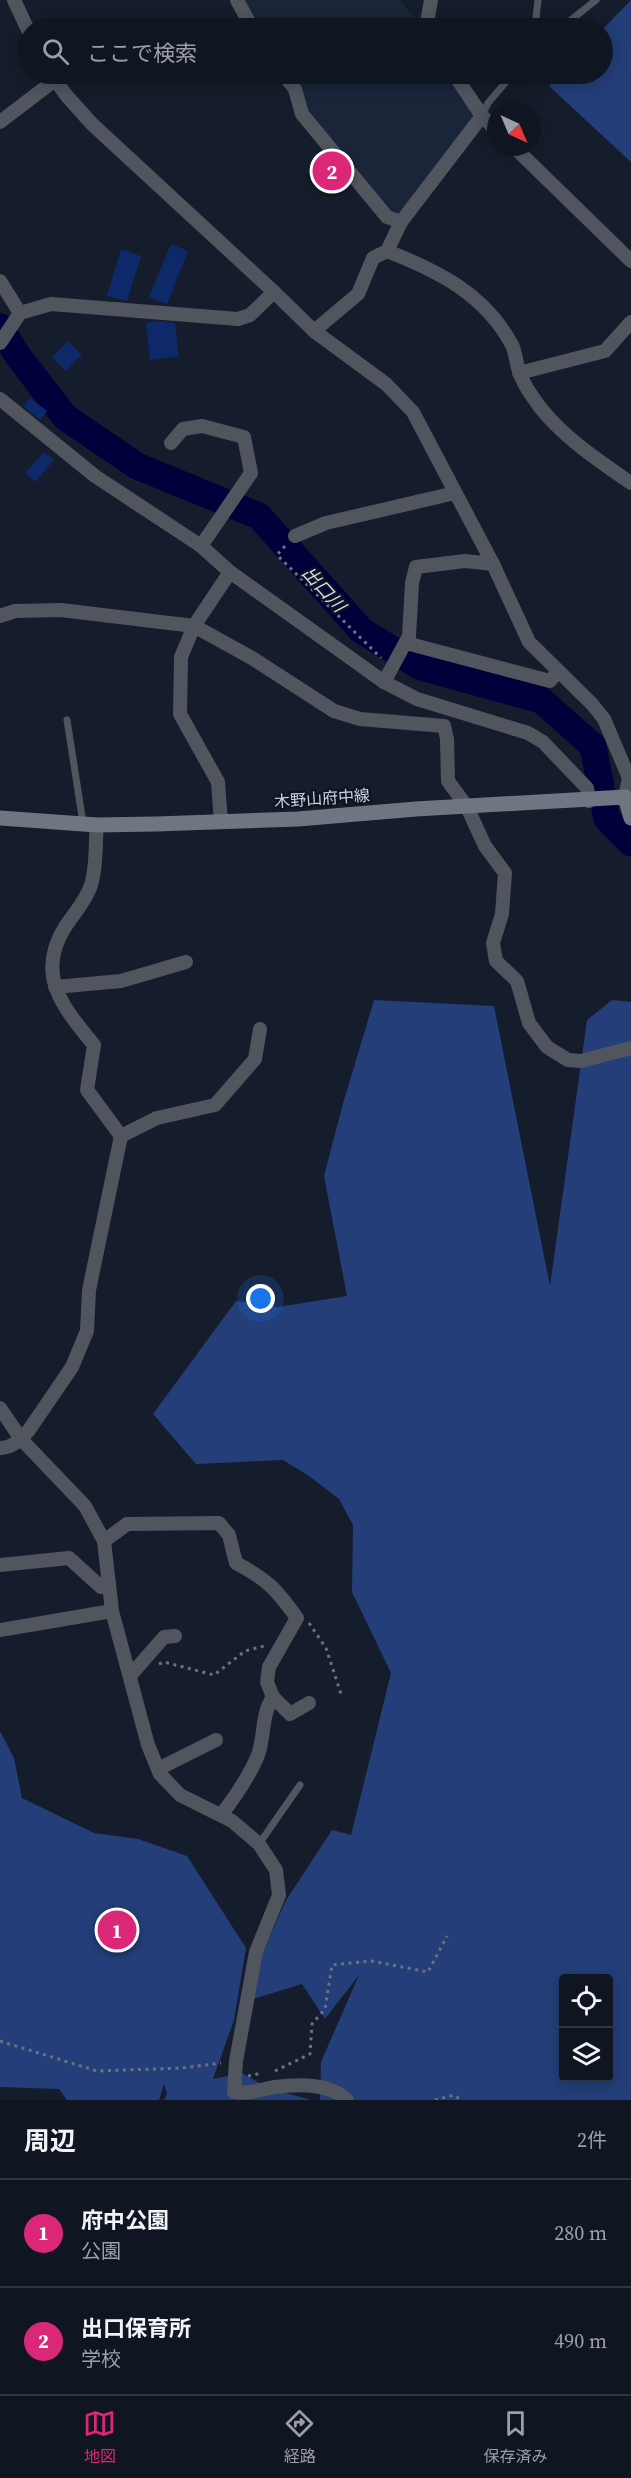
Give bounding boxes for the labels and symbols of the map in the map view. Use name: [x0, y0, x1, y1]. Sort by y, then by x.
north arrow: [487, 102, 541, 156]
pin: 2: [312, 148, 352, 194]
water label: 出口川: [297, 561, 353, 619]
street label: 木野山府中線: [273, 784, 371, 812]
your location: [246, 1284, 275, 1313]
pin: 1: [98, 1908, 136, 1952]

